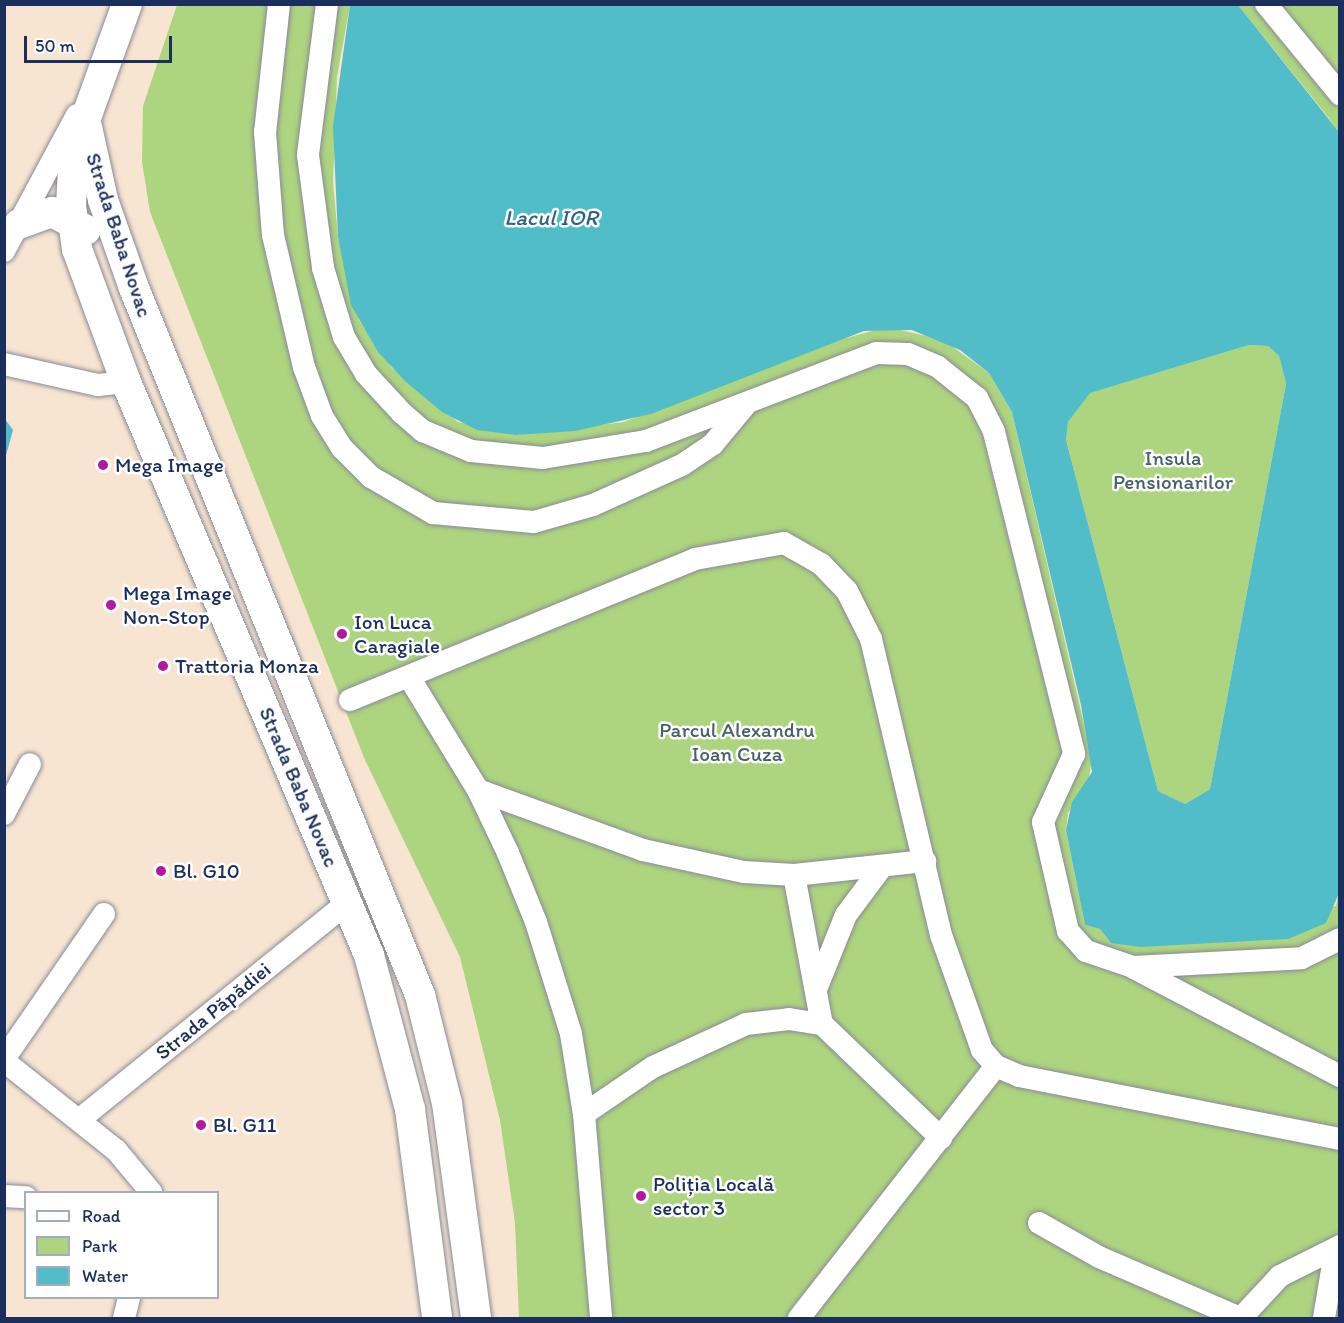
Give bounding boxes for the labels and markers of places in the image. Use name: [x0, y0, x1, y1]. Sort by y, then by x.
place label: Mega Image: [115, 452, 224, 478]
marker: Mega Image: [96, 458, 110, 472]
place label: Mega Image Non-Stop: [123, 580, 232, 630]
marker: Mega Image Non-Stop: [104, 598, 118, 612]
place label: Ion Luca Caragiale: [354, 609, 440, 659]
marker: Ion Luca Caragiale: [335, 627, 349, 641]
place label: Trattoria Monza: [175, 653, 318, 679]
marker: Trattoria Monza: [156, 659, 170, 673]
place label: Bl. G10: [173, 858, 240, 884]
marker: Bl. G10: [154, 864, 168, 878]
place label: Bl. G11: [213, 1112, 276, 1138]
marker: Bl. G11: [194, 1118, 208, 1132]
place label: Poliția Locală sector 3: [653, 1171, 774, 1221]
marker: Poliția Locală sector 3: [634, 1189, 648, 1203]

